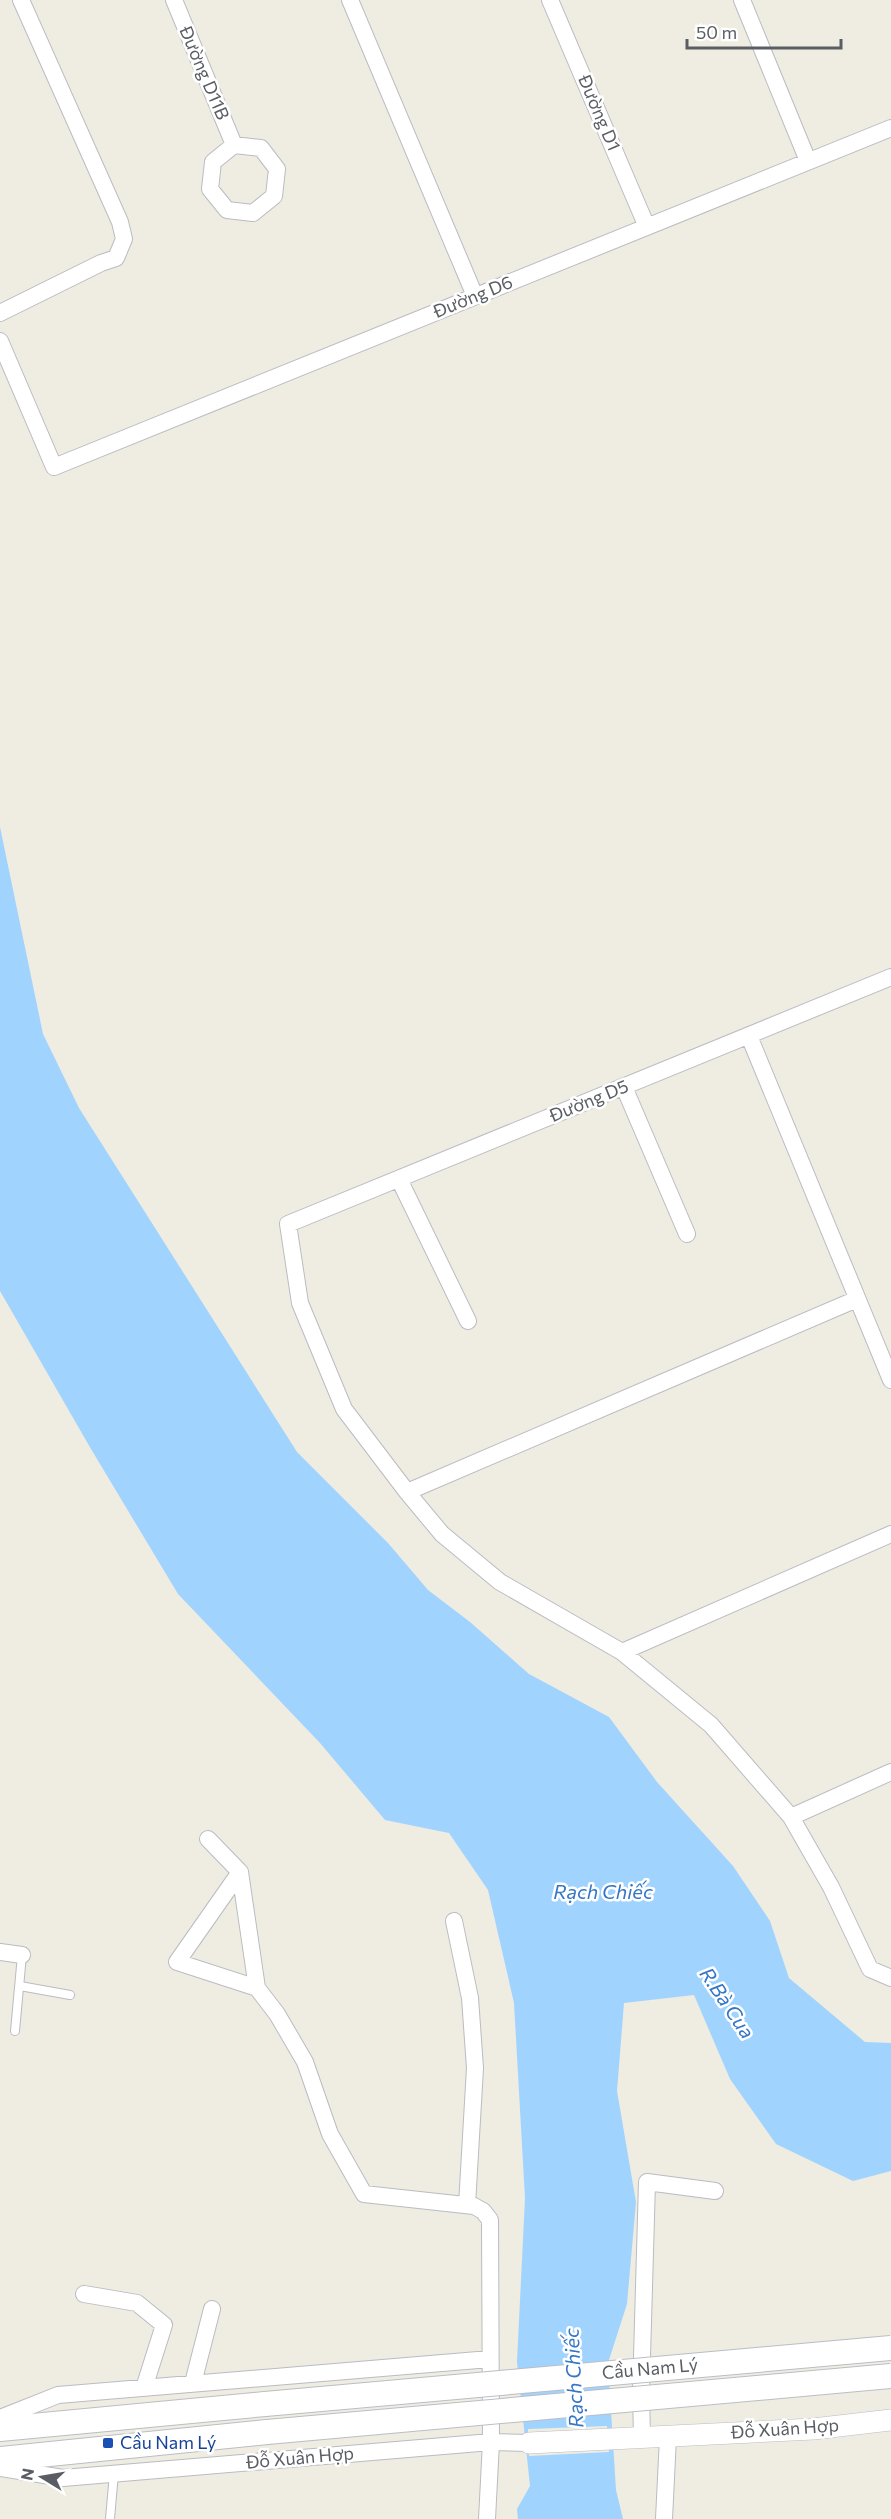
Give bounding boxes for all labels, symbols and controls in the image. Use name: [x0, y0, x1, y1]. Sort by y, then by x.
scale bar: [687, 12, 842, 50]
street label: Đường D11B: [175, 21, 235, 123]
text: 50 m: [696, 21, 737, 43]
street label: Đường D1: [574, 70, 626, 154]
street label: Đường D6: [429, 270, 516, 322]
street label: Đường D5: [545, 1074, 631, 1126]
water label: Rạch Chiếc: [553, 1879, 653, 1903]
water label: R.Bà Cua: [695, 1962, 760, 2043]
water label: Rạch Chiếc: [558, 2328, 588, 2428]
street label: Cầu Nam Lý: [601, 2353, 699, 2383]
street label: Đỗ Xuân Hợp: [729, 2413, 840, 2443]
place label: Cầu Nam Lý: [120, 2431, 216, 2453]
marker: Cầu Nam Lý: [101, 2436, 115, 2450]
street label: Đỗ Xuân Hợp: [244, 2441, 355, 2473]
north arrow: [12, 2447, 72, 2507]
text: N: [16, 2466, 37, 2482]

